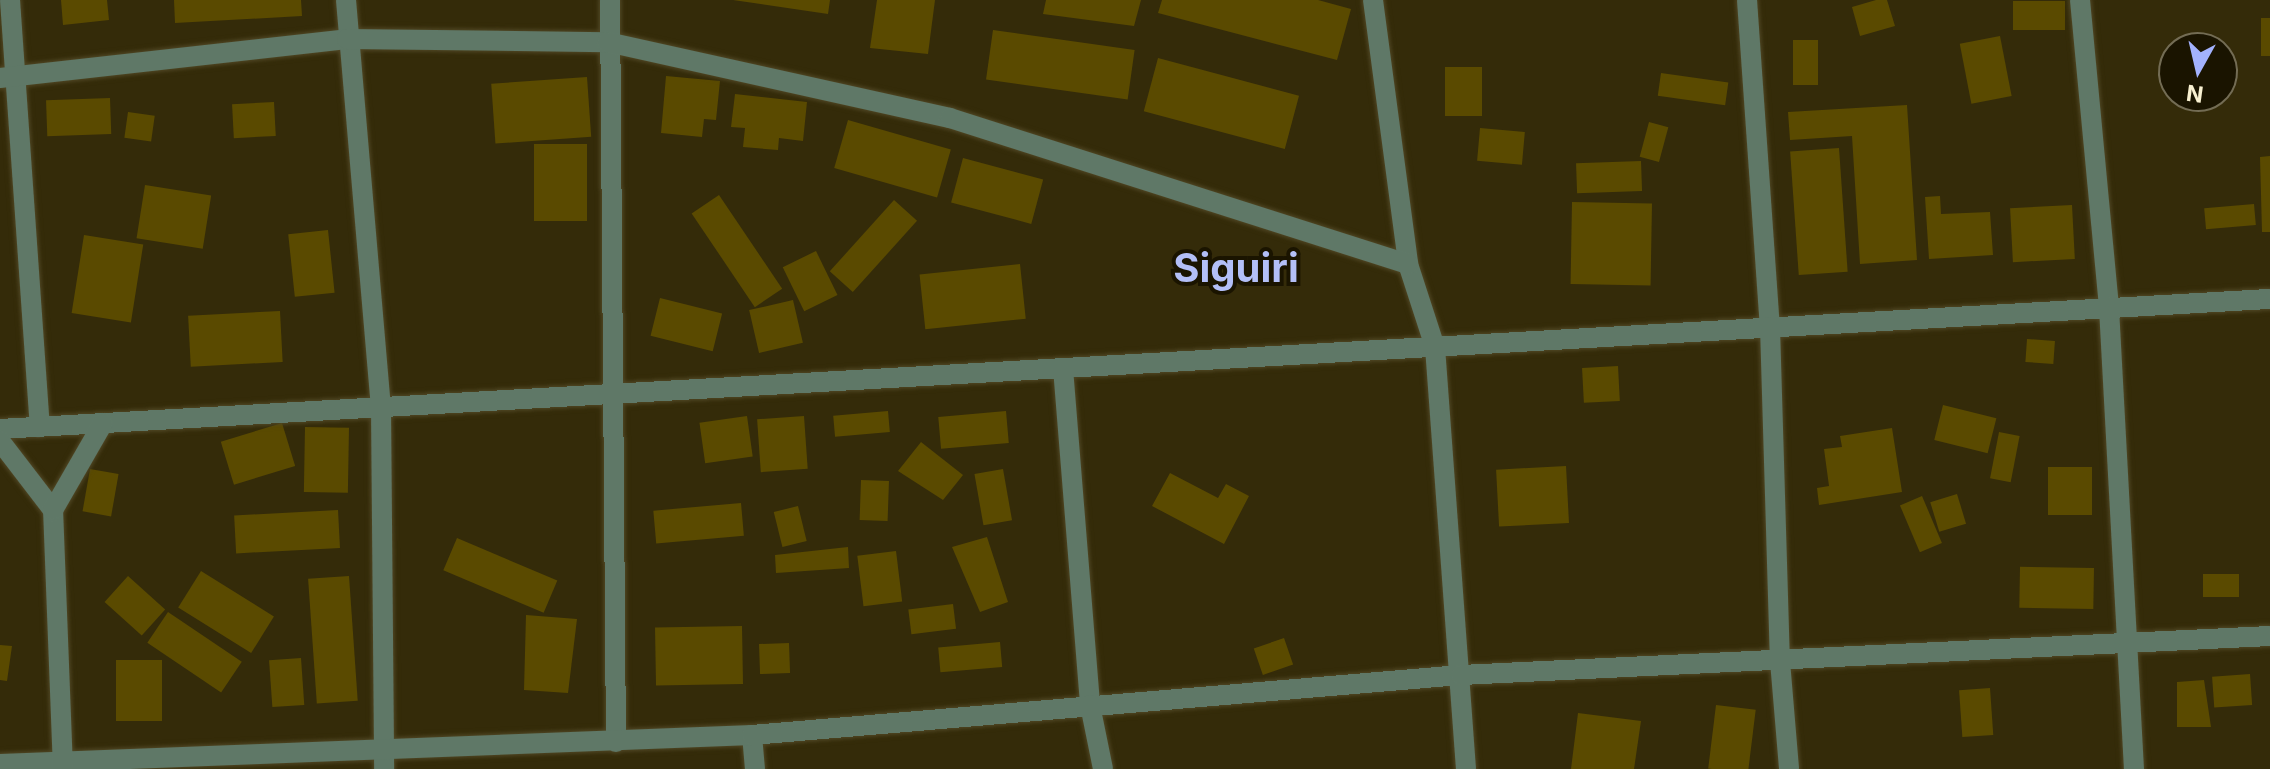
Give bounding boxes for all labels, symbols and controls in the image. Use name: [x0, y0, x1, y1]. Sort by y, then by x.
north arrow: [2158, 32, 2238, 112]
text: N: [2185, 80, 2205, 108]
district label: Siguiri: [1173, 244, 1299, 292]

